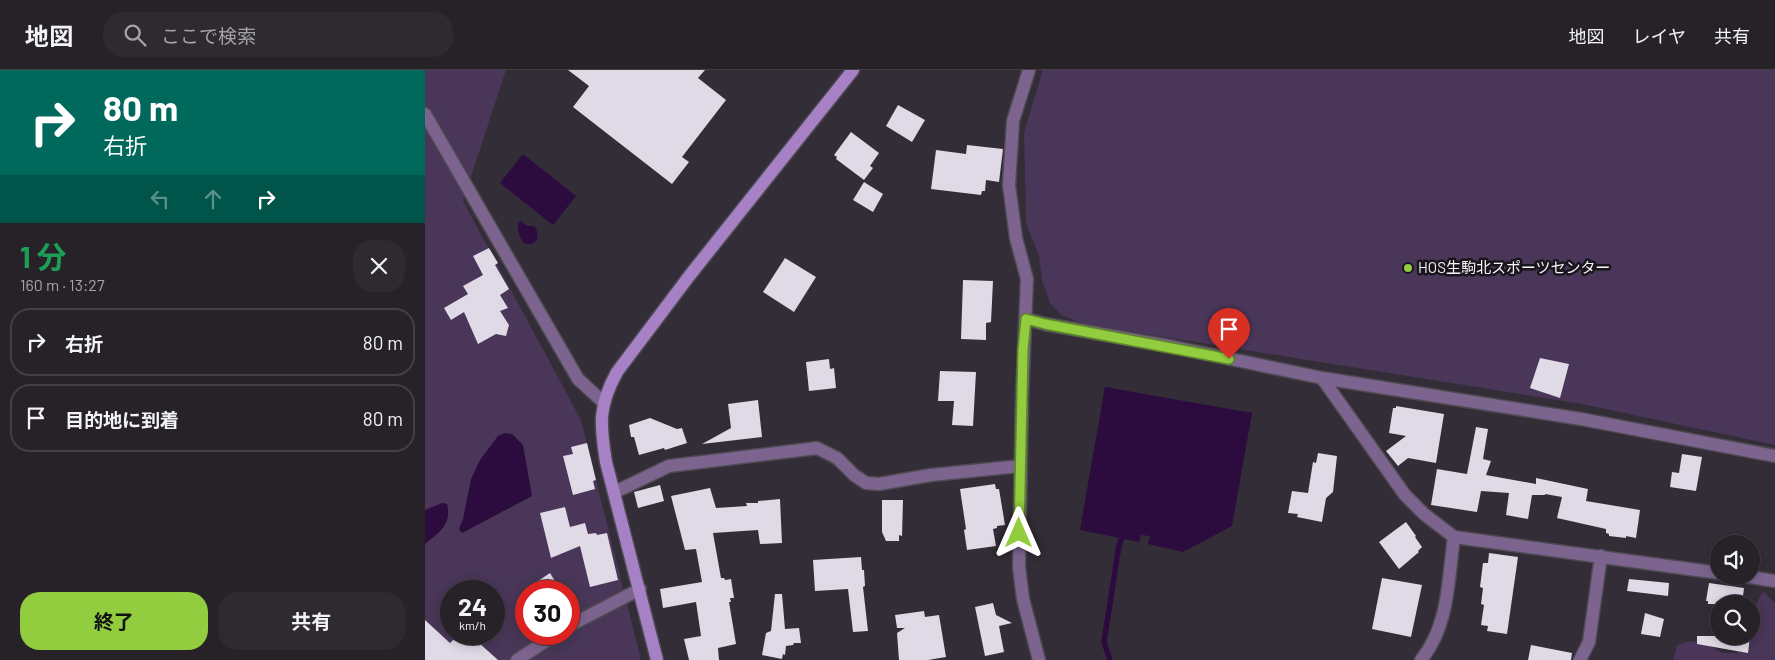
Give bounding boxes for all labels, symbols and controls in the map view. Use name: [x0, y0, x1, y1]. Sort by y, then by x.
search box: [103, 12, 453, 57]
text: 地図: [25, 21, 73, 50]
icon: search: [121, 21, 149, 49]
text: ここで検索: [161, 24, 256, 47]
text: 地図: [1569, 25, 1605, 47]
text: レイヤ: [1633, 25, 1686, 47]
text: 共有: [1714, 25, 1750, 47]
text: 80 m: [103, 86, 178, 128]
icon: right: [20, 90, 85, 155]
text: 右折: [103, 132, 147, 158]
icon: left: [146, 185, 174, 213]
icon: ahead: [199, 185, 227, 213]
icon: right: [252, 185, 280, 213]
text: 1 分: [20, 238, 67, 274]
button: close: [353, 240, 405, 292]
place label: HOS生駒北スポーツセンター: [1418, 258, 1611, 276]
marker: HOS生駒北スポーツセンター: [1402, 262, 1414, 274]
text: 160 m · 13:27: [20, 275, 104, 294]
pin: [1208, 308, 1250, 359]
icon: arrive: [1215, 315, 1243, 343]
icon: right: [22, 328, 50, 356]
text: 80 m: [363, 331, 403, 354]
text: 右折: [65, 332, 103, 355]
icon: arrive: [22, 404, 50, 432]
text: 80 m: [363, 407, 403, 430]
text: 目的地に到着: [65, 408, 179, 431]
position arrow: [992, 506, 1044, 558]
map controls: [1710, 535, 1760, 645]
button: sound: [1710, 535, 1760, 585]
speed limit sign: 30: [515, 580, 580, 645]
text: 24: [458, 591, 487, 621]
button: 終了: [20, 592, 208, 650]
button: 共有: [218, 592, 405, 650]
button: search: [1710, 595, 1760, 645]
text: km/h: [459, 618, 486, 632]

